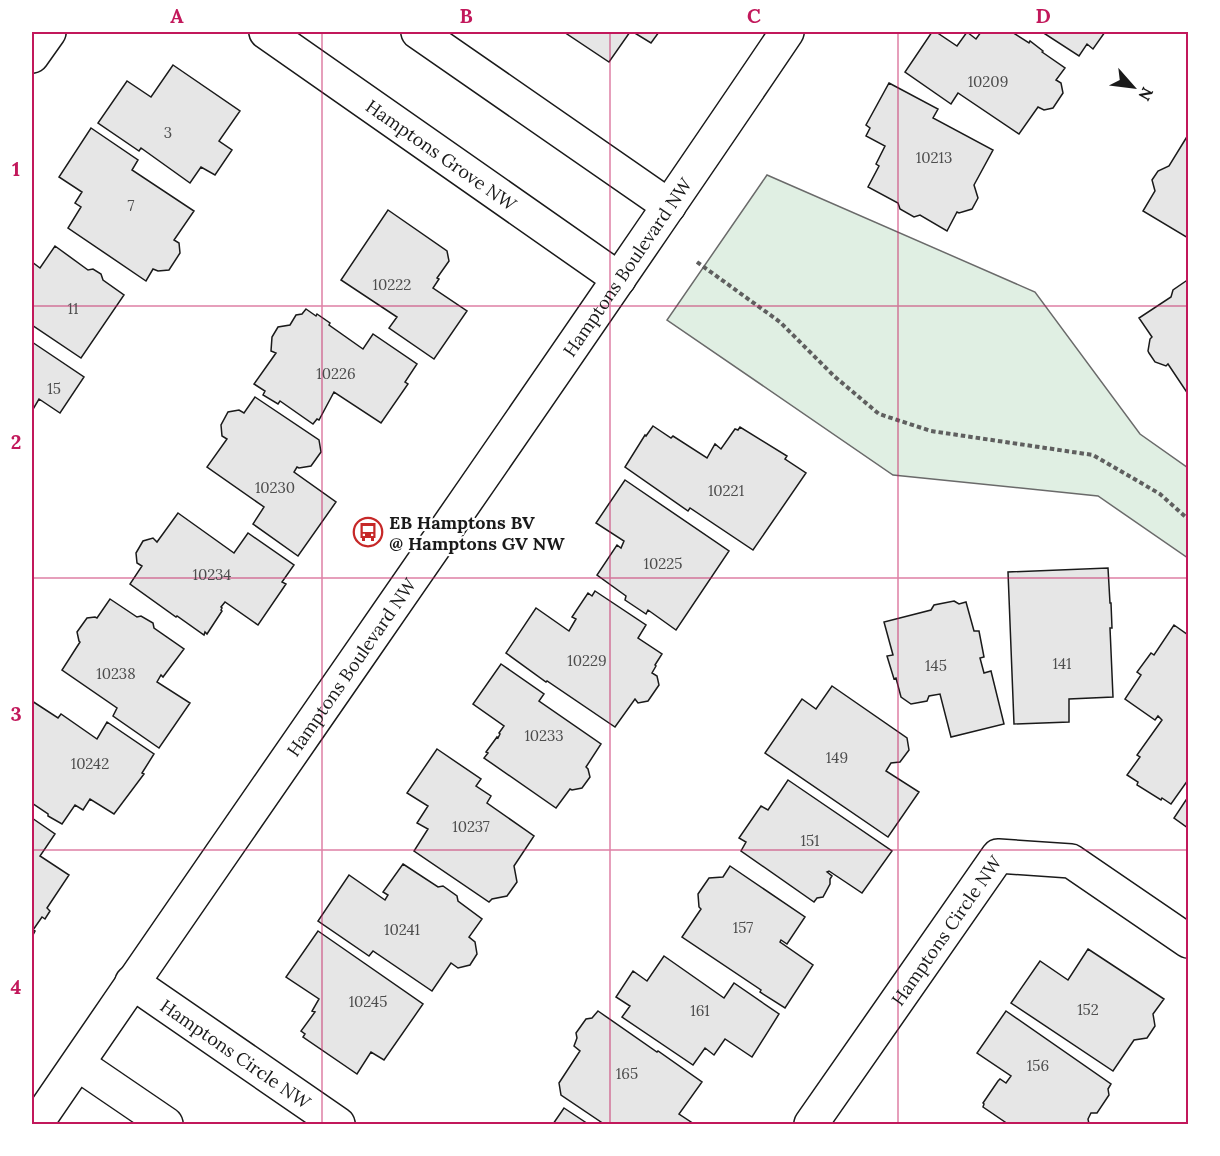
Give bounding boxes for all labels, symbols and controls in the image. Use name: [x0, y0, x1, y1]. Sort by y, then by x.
text: A: [170, 3, 184, 28]
text: B: [459, 3, 473, 28]
text: C: [747, 3, 761, 28]
text: D: [1035, 3, 1051, 28]
north arrow: [1103, 57, 1163, 117]
house number: 10209: [968, 72, 1008, 91]
text: N: [1135, 84, 1158, 104]
street label: Hamptons Grove NW: [362, 94, 522, 216]
house number: 3: [164, 123, 172, 142]
house number: 10213: [916, 148, 952, 167]
text: 1: [12, 156, 20, 181]
street label: Hamptons Boulevard NW: [558, 172, 697, 361]
house number: 7: [128, 196, 135, 215]
house number: 10222: [373, 275, 411, 294]
house number: 11: [68, 299, 78, 318]
house number: 10226: [316, 364, 356, 383]
house number: 15: [47, 379, 61, 398]
text: 2: [11, 429, 21, 454]
house number: 10230: [255, 478, 295, 497]
house number: 10221: [708, 481, 744, 500]
place label: EB Hamptons BV @ Hamptons GV NW: [389, 511, 565, 555]
bus stop icon: EB Hamptons BV @ Hamptons GV NW: [352, 516, 384, 548]
house number: 10225: [644, 554, 682, 573]
house number: 10234: [193, 565, 232, 584]
street label: Hamptons Boulevard NW: [281, 573, 421, 761]
house number: 10229: [567, 651, 607, 670]
house number: 141: [1052, 654, 1072, 673]
house number: 145: [925, 656, 947, 675]
house number: 10238: [96, 664, 136, 683]
text: 3: [10, 701, 22, 726]
house number: 10233: [524, 726, 564, 745]
house number: 149: [826, 748, 848, 767]
house number: 10242: [71, 754, 109, 773]
house number: 10237: [452, 817, 490, 836]
house number: 151: [800, 831, 820, 850]
street label: Hamptons Circle NW: [886, 850, 1007, 1010]
house number: 157: [733, 918, 753, 937]
house number: 10241: [384, 920, 420, 939]
text: 4: [11, 974, 22, 999]
house number: 10245: [349, 992, 387, 1011]
street label: Hamptons Circle NW: [156, 994, 316, 1114]
house number: 152: [1077, 1000, 1099, 1019]
house number: 161: [690, 1001, 710, 1020]
house number: 156: [1027, 1056, 1049, 1075]
house number: 165: [616, 1064, 638, 1083]

